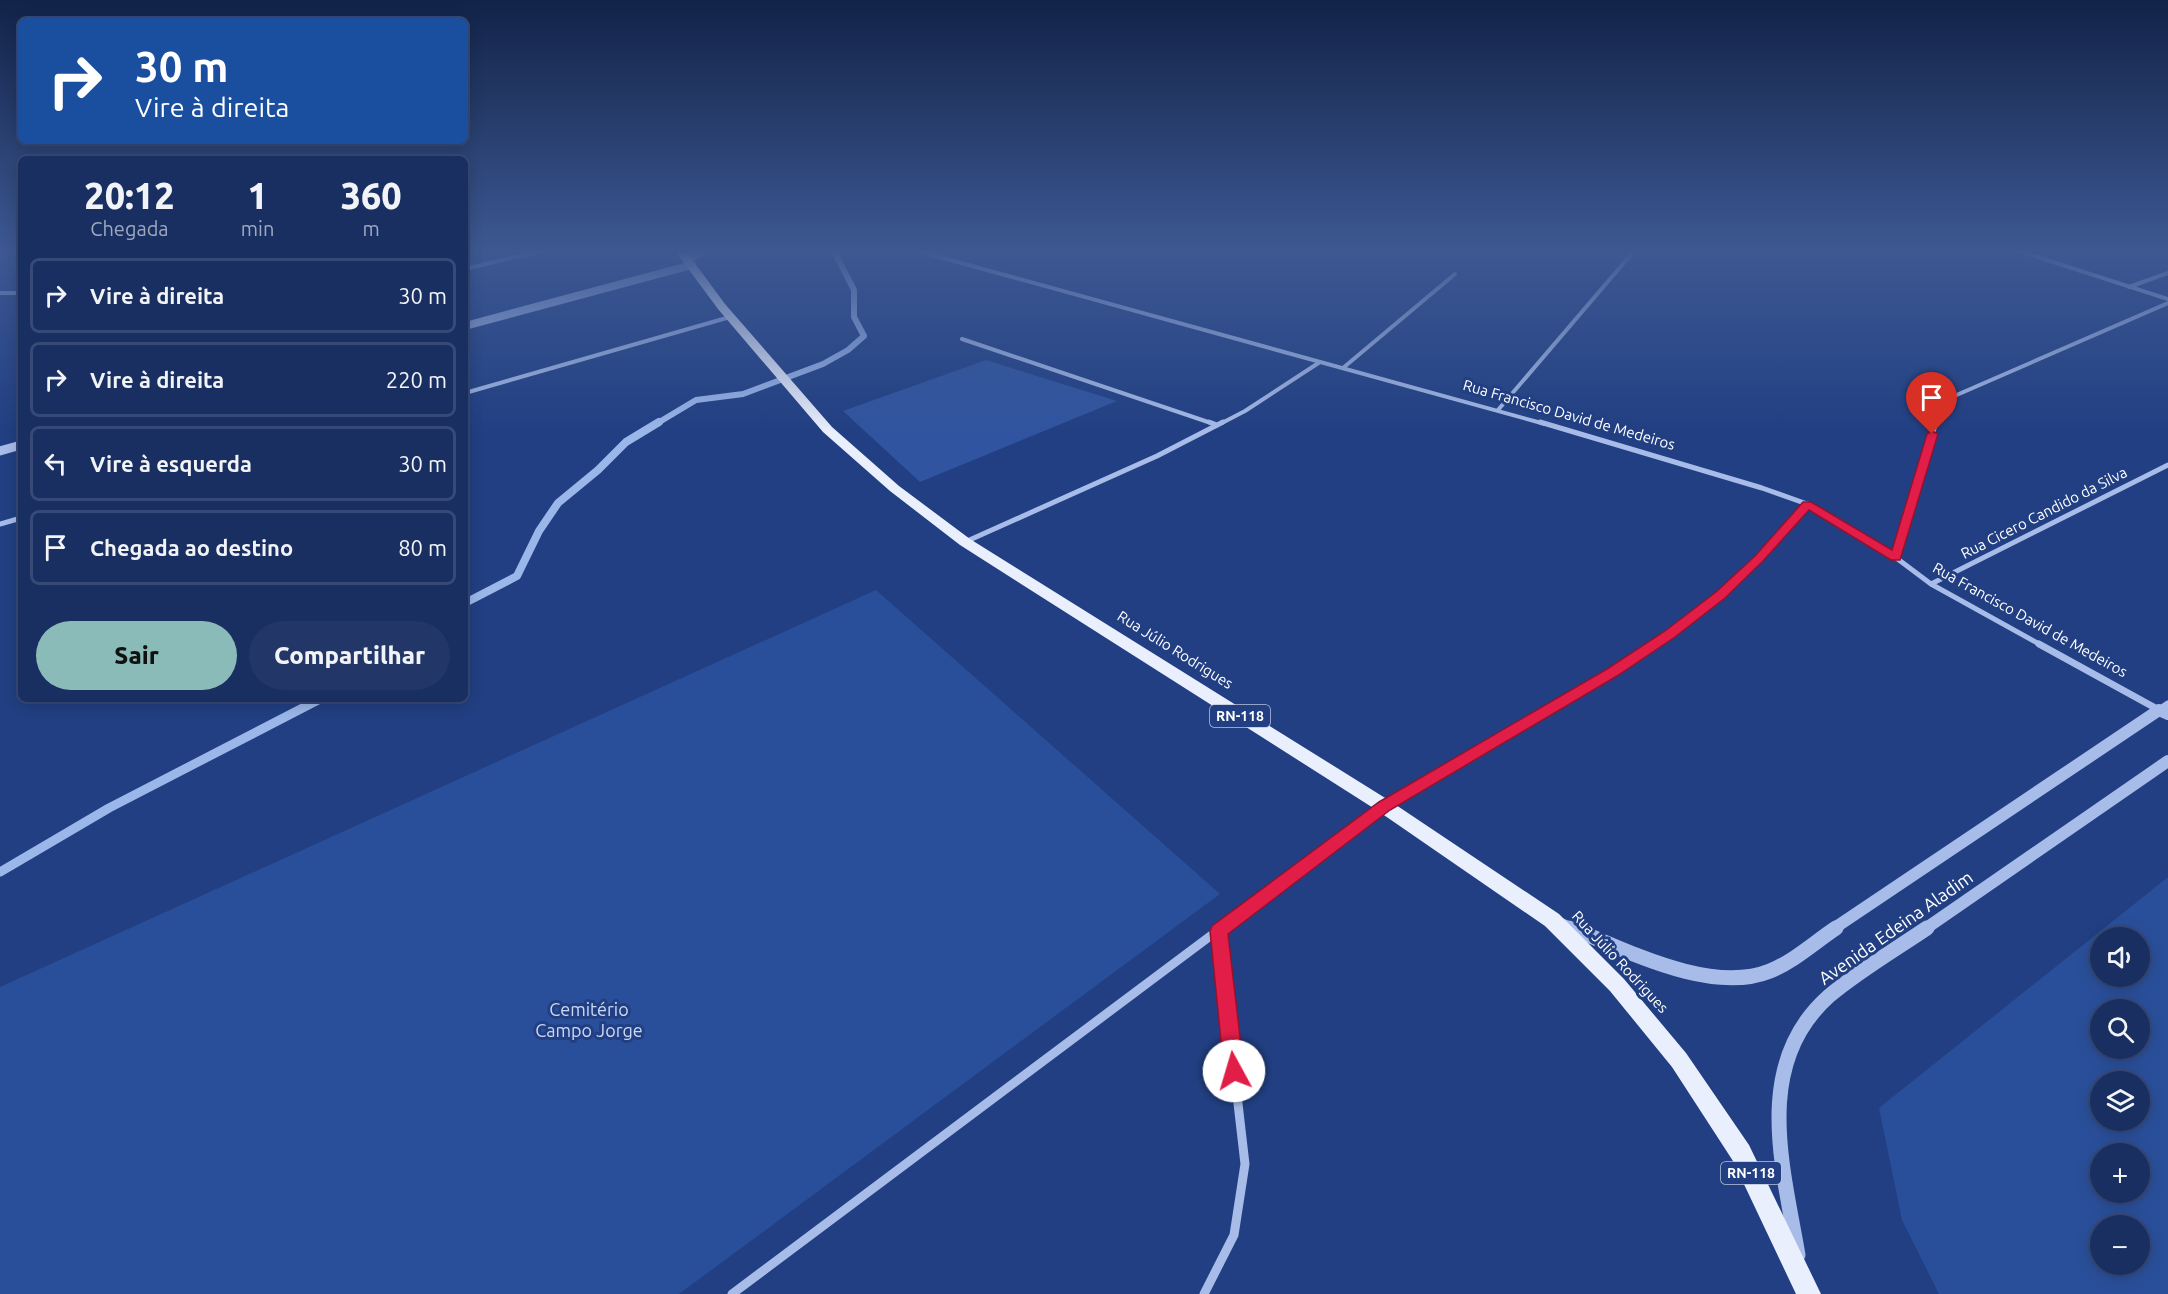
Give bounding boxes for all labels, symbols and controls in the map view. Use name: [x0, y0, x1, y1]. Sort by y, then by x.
icon: right: [36, 42, 114, 120]
text: 30 m: [135, 43, 229, 90]
text: Vire à direita: [135, 92, 289, 122]
text: 20:12: [84, 175, 174, 216]
text: 1: [247, 175, 268, 216]
text: 360: [341, 175, 402, 216]
text: Chegada: [90, 217, 169, 240]
text: min: [241, 217, 274, 240]
text: m: [363, 217, 380, 240]
icon: right: [39, 279, 72, 312]
text: Vire à direita: [90, 283, 224, 308]
text: 30 m: [398, 283, 447, 308]
icon: right: [39, 363, 72, 396]
text: Vire à direita: [90, 367, 224, 392]
text: 220 m: [386, 367, 447, 392]
pin: [1906, 372, 1957, 434]
street label: Rua Francisco David de Medeiros: [1461, 376, 1677, 453]
icon: arrive: [1915, 381, 1948, 414]
icon: left: [39, 447, 72, 480]
text: Vire à esquerda: [90, 451, 252, 476]
text: 30 m: [398, 451, 447, 476]
street label: Rua Cicero Candido da Silva: [1958, 463, 2130, 562]
icon: arrive: [39, 531, 72, 564]
text: Chegada ao destino: [90, 535, 293, 560]
text: 80 m: [398, 535, 447, 560]
street label: Rua Francisco David de Medeiros: [1930, 559, 2130, 680]
street label: Rua Júlio Rodrigues: [1114, 607, 1236, 692]
button: Sair: [36, 621, 237, 690]
button: Compartilhar: [249, 621, 450, 690]
road number: RN-118: [1210, 705, 1270, 727]
street label: Avenida Edeina Aladim: [1815, 866, 1976, 988]
street label: Rua Júlio Rodrigues: [1569, 907, 1672, 1016]
map controls: [2090, 927, 2150, 1275]
button: sound: [2090, 927, 2150, 987]
park label: Cemitério Campo Jorge: [535, 999, 643, 1040]
button: search: [2090, 999, 2150, 1059]
position arrow: [1202, 1039, 1266, 1103]
button: layers: [2090, 1071, 2150, 1131]
button: +: [2090, 1143, 2150, 1203]
road number: RN-118: [1721, 1162, 1781, 1184]
button: −: [2090, 1215, 2150, 1275]

